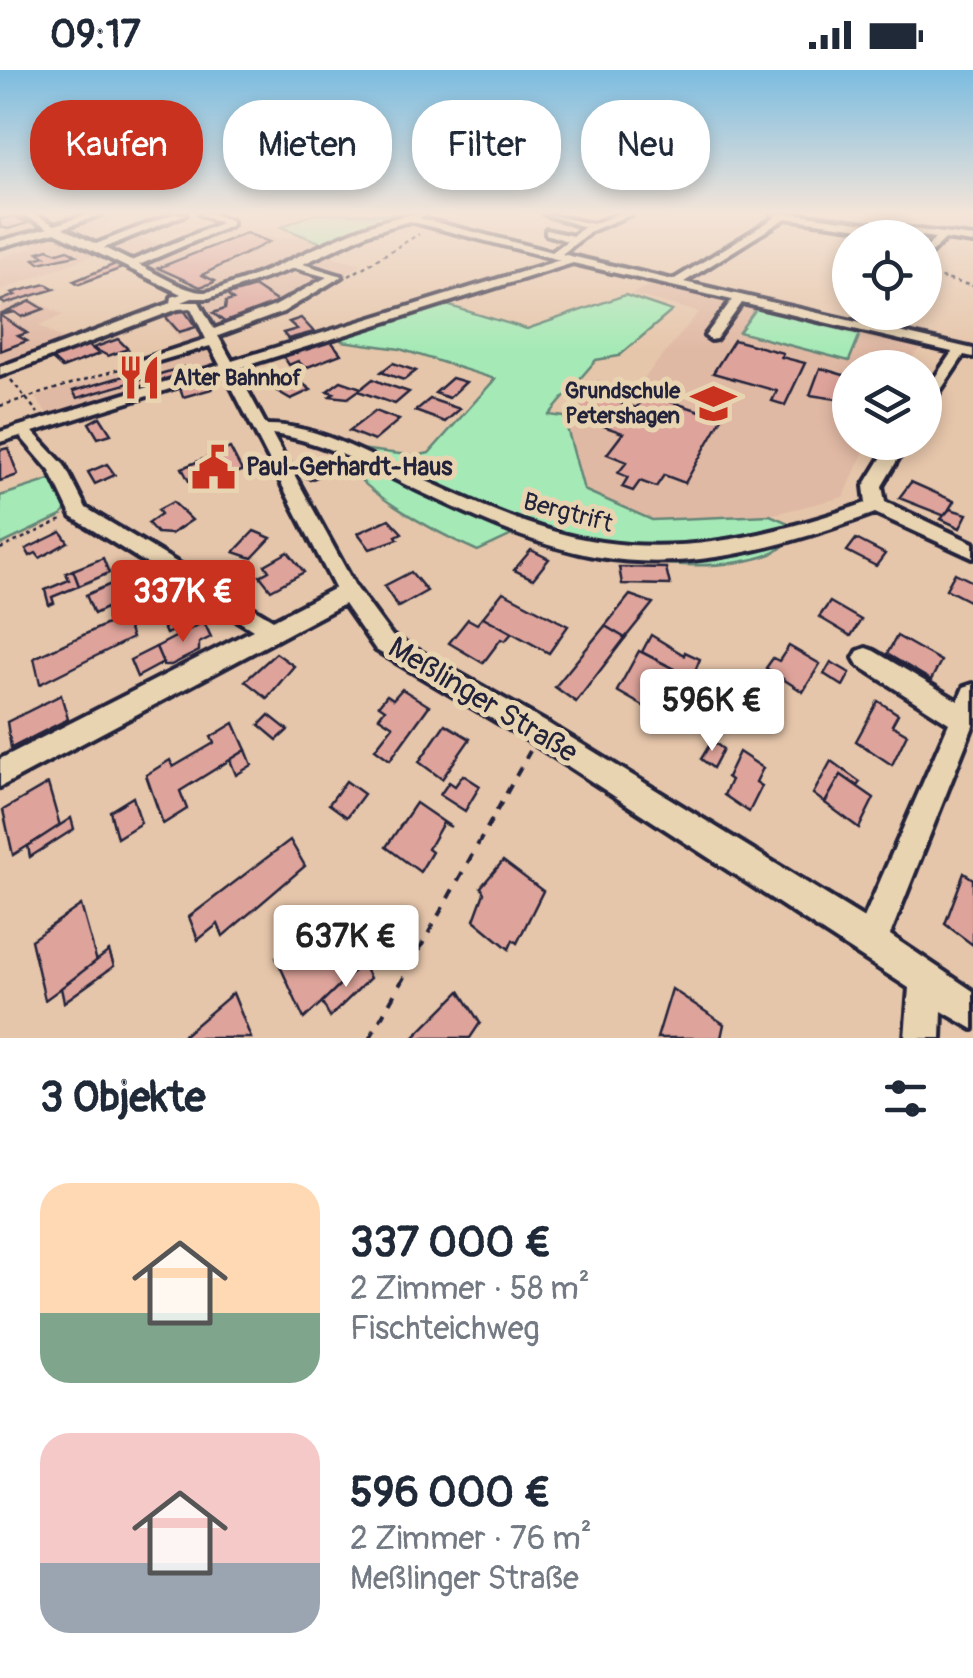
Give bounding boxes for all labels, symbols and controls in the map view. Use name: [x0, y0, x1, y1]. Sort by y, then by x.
text: 09:17: [50, 11, 141, 59]
chip: Kaufen: [30, 100, 203, 190]
chip: Mieten: [223, 100, 392, 190]
chip: Filter: [412, 100, 561, 190]
chip: Neu: [581, 100, 710, 190]
map controls: [832, 220, 942, 460]
button: locate: [832, 220, 942, 330]
button: layers: [832, 350, 942, 460]
restaurant icon: Alter Bahnhof: [116, 354, 164, 402]
place label: Alter Bahnhof: [173, 364, 302, 392]
place label: Grundschule Petershagen: [565, 377, 681, 430]
school or university icon: Grundschule Petershagen: [689, 380, 737, 428]
public building icon: Paul-Gerhardt-Haus: [189, 443, 237, 491]
place label: Paul-Gerhardt-Haus: [246, 452, 453, 483]
street label: Bergtrift: [520, 486, 617, 540]
pin: 337K €: [102, 560, 264, 645]
text: 337K €: [133, 572, 233, 612]
street label: Meßlinger Straße: [382, 629, 585, 771]
pin: 596K €: [631, 669, 793, 754]
text: 596K €: [662, 681, 762, 721]
pin: 637K €: [265, 905, 427, 990]
text: 637K €: [296, 917, 396, 957]
icon: filters: [878, 1071, 933, 1126]
text: 3 Objekte: [40, 1072, 205, 1124]
text: 337 000 €: [350, 1217, 551, 1269]
icon: home: [120, 1223, 240, 1343]
text: 2 Zimmer · 58 m²: [350, 1269, 590, 1309]
text: Fischteichweg: [350, 1309, 540, 1349]
text: 596 000 €: [350, 1467, 551, 1519]
icon: home: [120, 1473, 240, 1593]
text: 2 Zimmer · 76 m²: [350, 1519, 592, 1559]
text: Meßlinger Straße: [350, 1559, 579, 1599]

